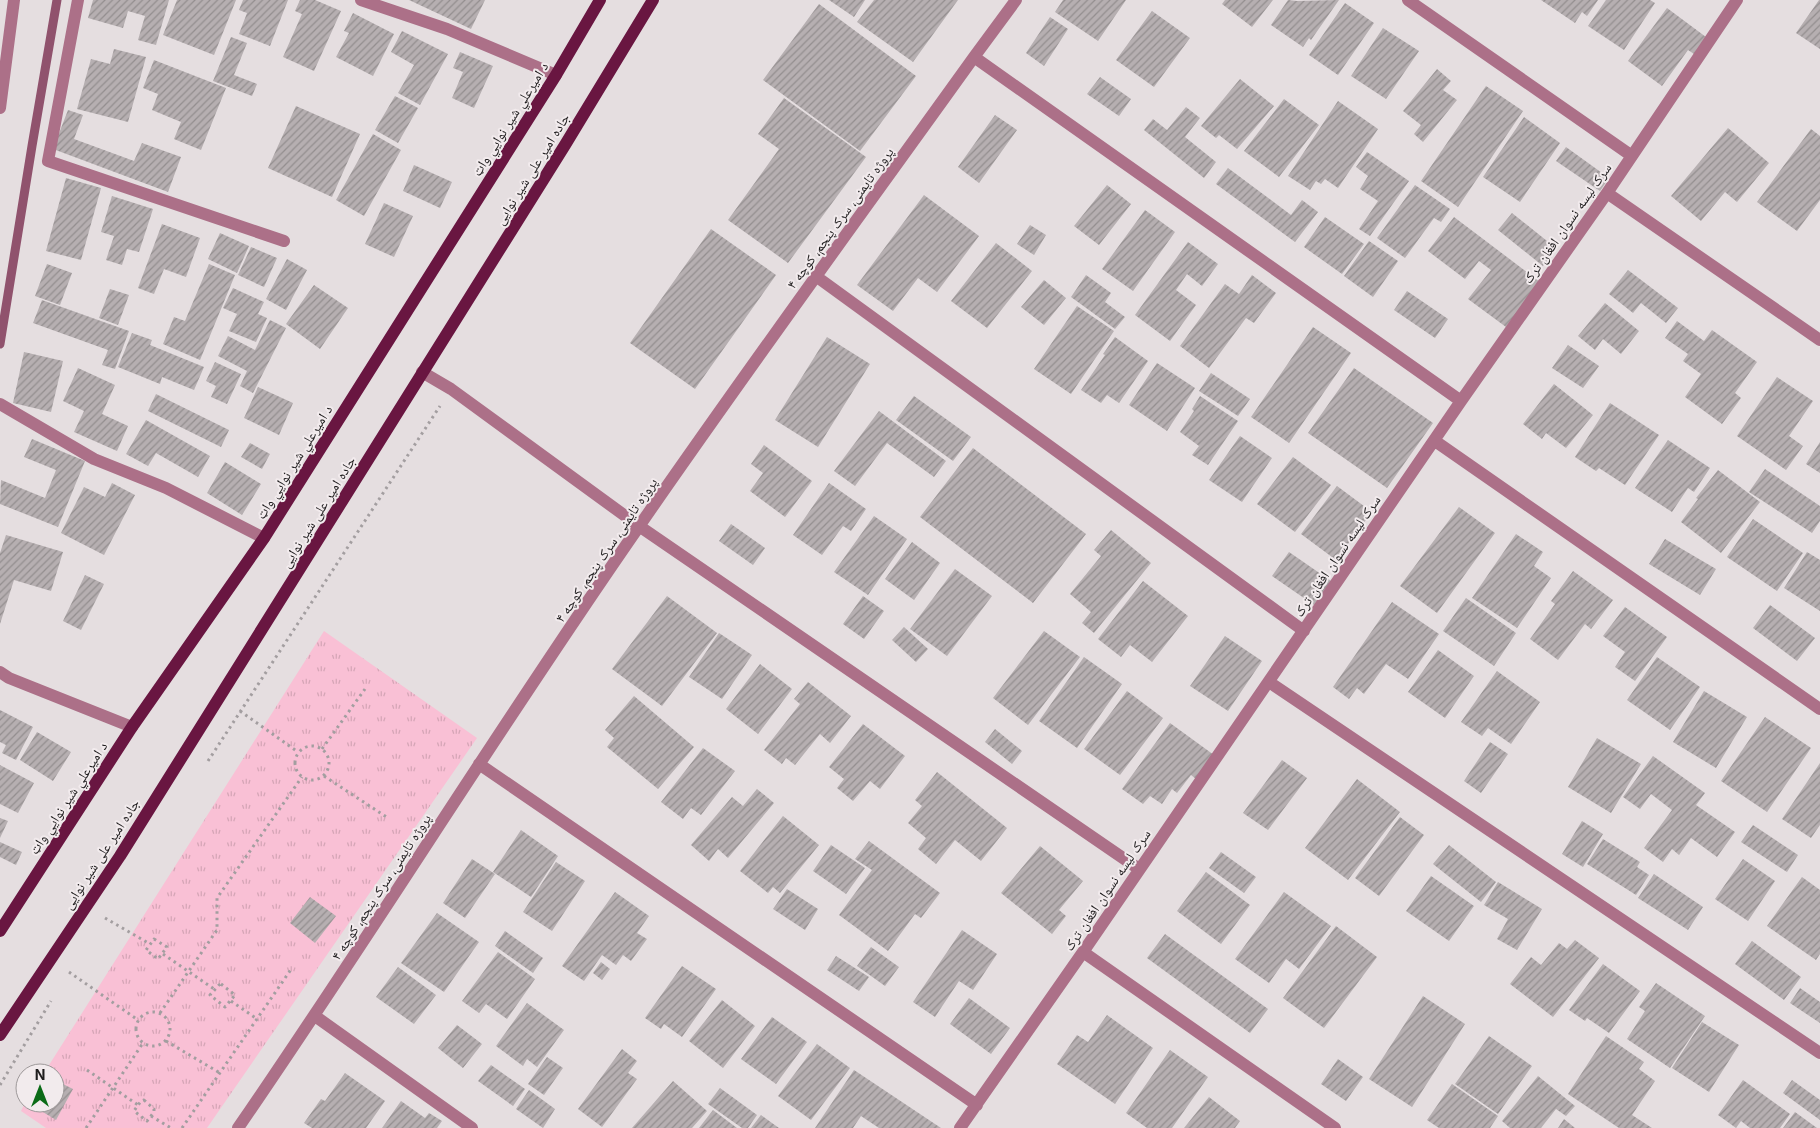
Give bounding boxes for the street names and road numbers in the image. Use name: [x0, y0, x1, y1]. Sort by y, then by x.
street label: د امیرعلي شیر نوايي واټ: [468, 59, 555, 181]
street label: جاده امیر علی شیر نوایی: [490, 110, 574, 228]
street label: پروژه تایمنی، سرک پنجم، کوچه ۴: [783, 143, 898, 293]
street label: سرک لیسه نسوان افغان‌ ترک: [1519, 159, 1615, 287]
street label: د امیرعلي شیر نوايي واټ: [252, 402, 339, 524]
street label: جاده امیر علی شیر نوایی: [276, 453, 360, 571]
street label: پروژه تایمنی، سرک پنجم، کوچه ۴: [551, 474, 662, 626]
street label: سرک لیسه نسوان افغان‌ ترک: [1290, 492, 1384, 620]
street label: د امیرعلي شیر نوايي واټ: [25, 738, 113, 859]
street label: جاده امیر علی شیر نوایی: [59, 795, 144, 913]
street label: پروژه تایمنی، سرک پنجم، کوچه ۴: [327, 810, 436, 964]
street label: سرک لیسه نسوان افغان‌ ترک: [1060, 826, 1154, 954]

